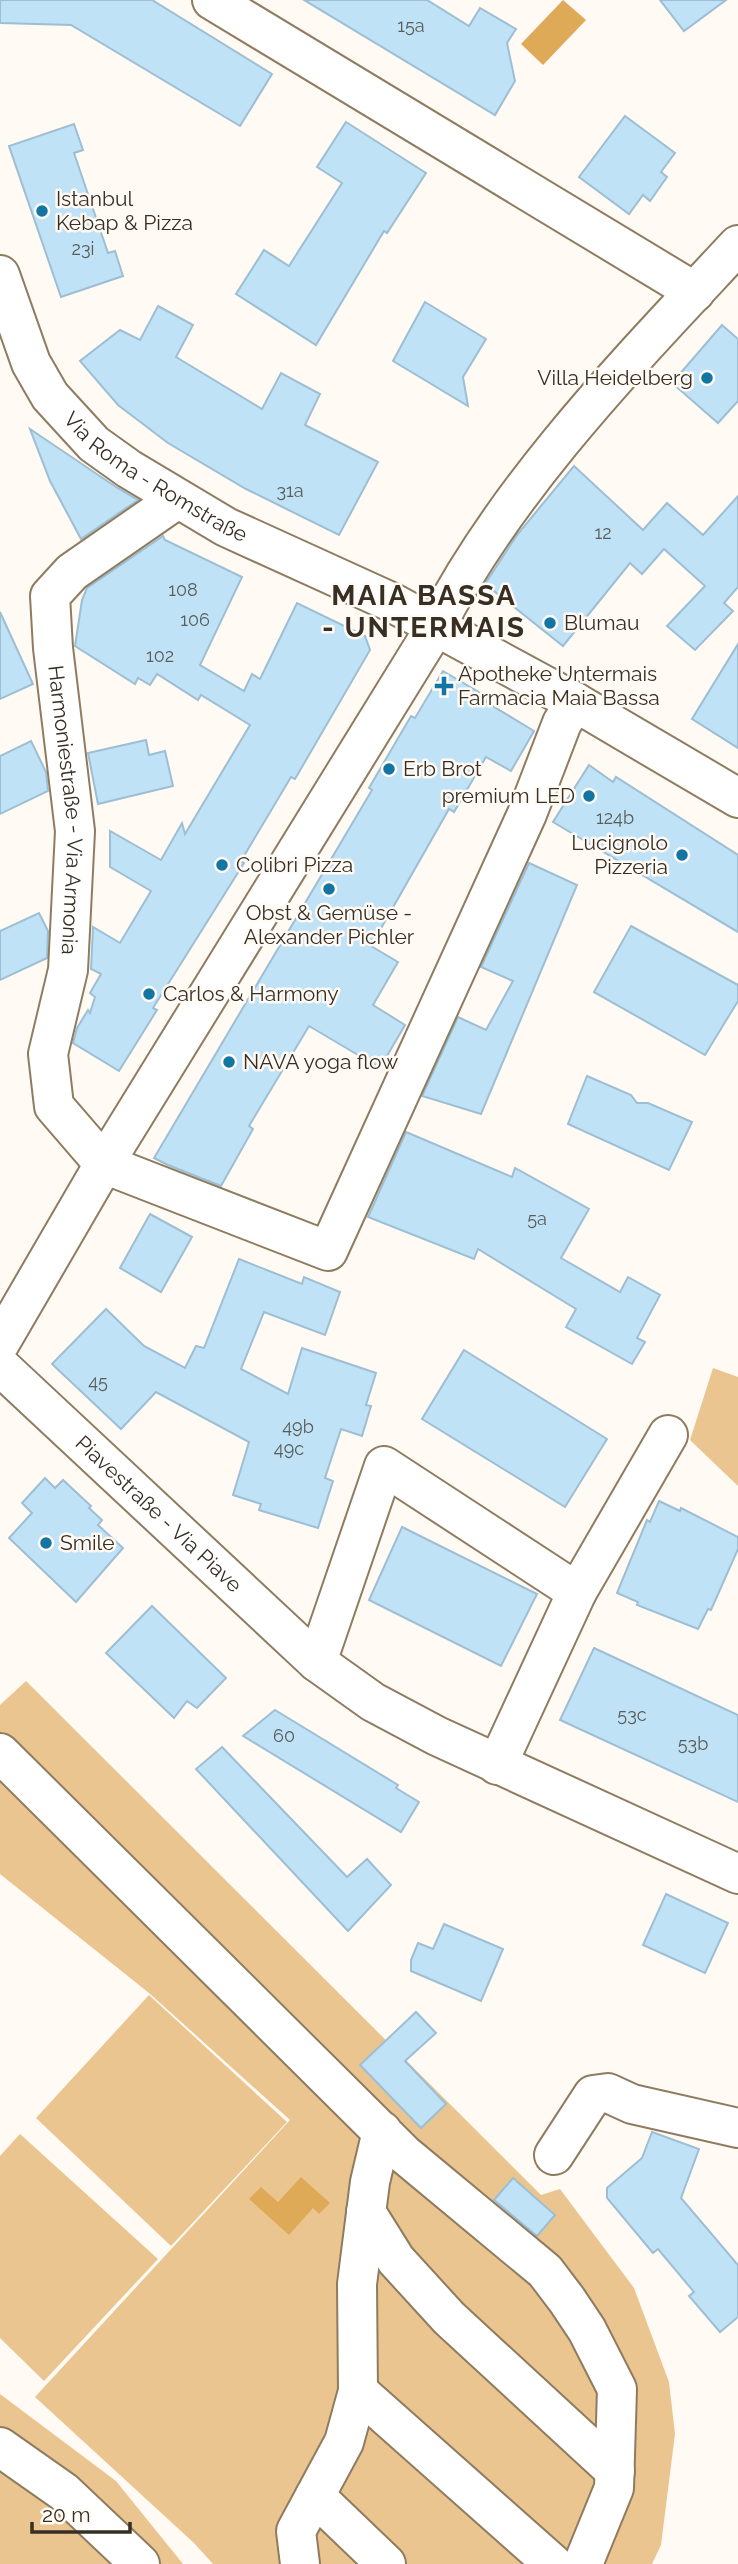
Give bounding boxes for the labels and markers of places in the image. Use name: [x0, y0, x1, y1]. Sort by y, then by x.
place label: Istanbul Kebap & Pizza: [56, 186, 193, 235]
marker: Istanbul Kebap & Pizza: [34, 203, 50, 219]
place label: Villa Heidelberg: [537, 365, 693, 390]
marker: Villa Heidelberg: [699, 370, 715, 386]
place label: Blumau: [564, 610, 639, 635]
marker: Blumau: [542, 615, 558, 631]
place label: Apotheke Untermais Farmacia Maia Bassa: [458, 661, 660, 710]
marker: Apotheke Untermais Farmacia Maia Bassa: [436, 678, 452, 694]
place label: Erb Brot: [403, 756, 482, 781]
marker: Erb Brot: [381, 761, 397, 777]
place label: premium LED: [442, 783, 575, 808]
marker: premium LED: [581, 788, 597, 804]
place label: Lucignolo Pizzeria: [571, 830, 668, 879]
marker: Lucignolo Pizzeria: [674, 847, 690, 863]
place label: Colibri Pizza: [236, 852, 353, 877]
marker: Colibri Pizza: [214, 857, 230, 873]
marker: Obst & Gemüse - Alexander Pichler: [321, 881, 337, 897]
place label: Obst & Gemüse - Alexander Pichler: [244, 900, 415, 949]
place label: Carlos & Harmony: [163, 981, 339, 1006]
marker: Carlos & Harmony: [141, 986, 157, 1002]
place label: NAVA yoga flow: [243, 1049, 398, 1074]
marker: NAVA yoga flow: [221, 1054, 237, 1070]
place label: Smile: [60, 1530, 115, 1555]
marker: Smile: [38, 1535, 54, 1551]

